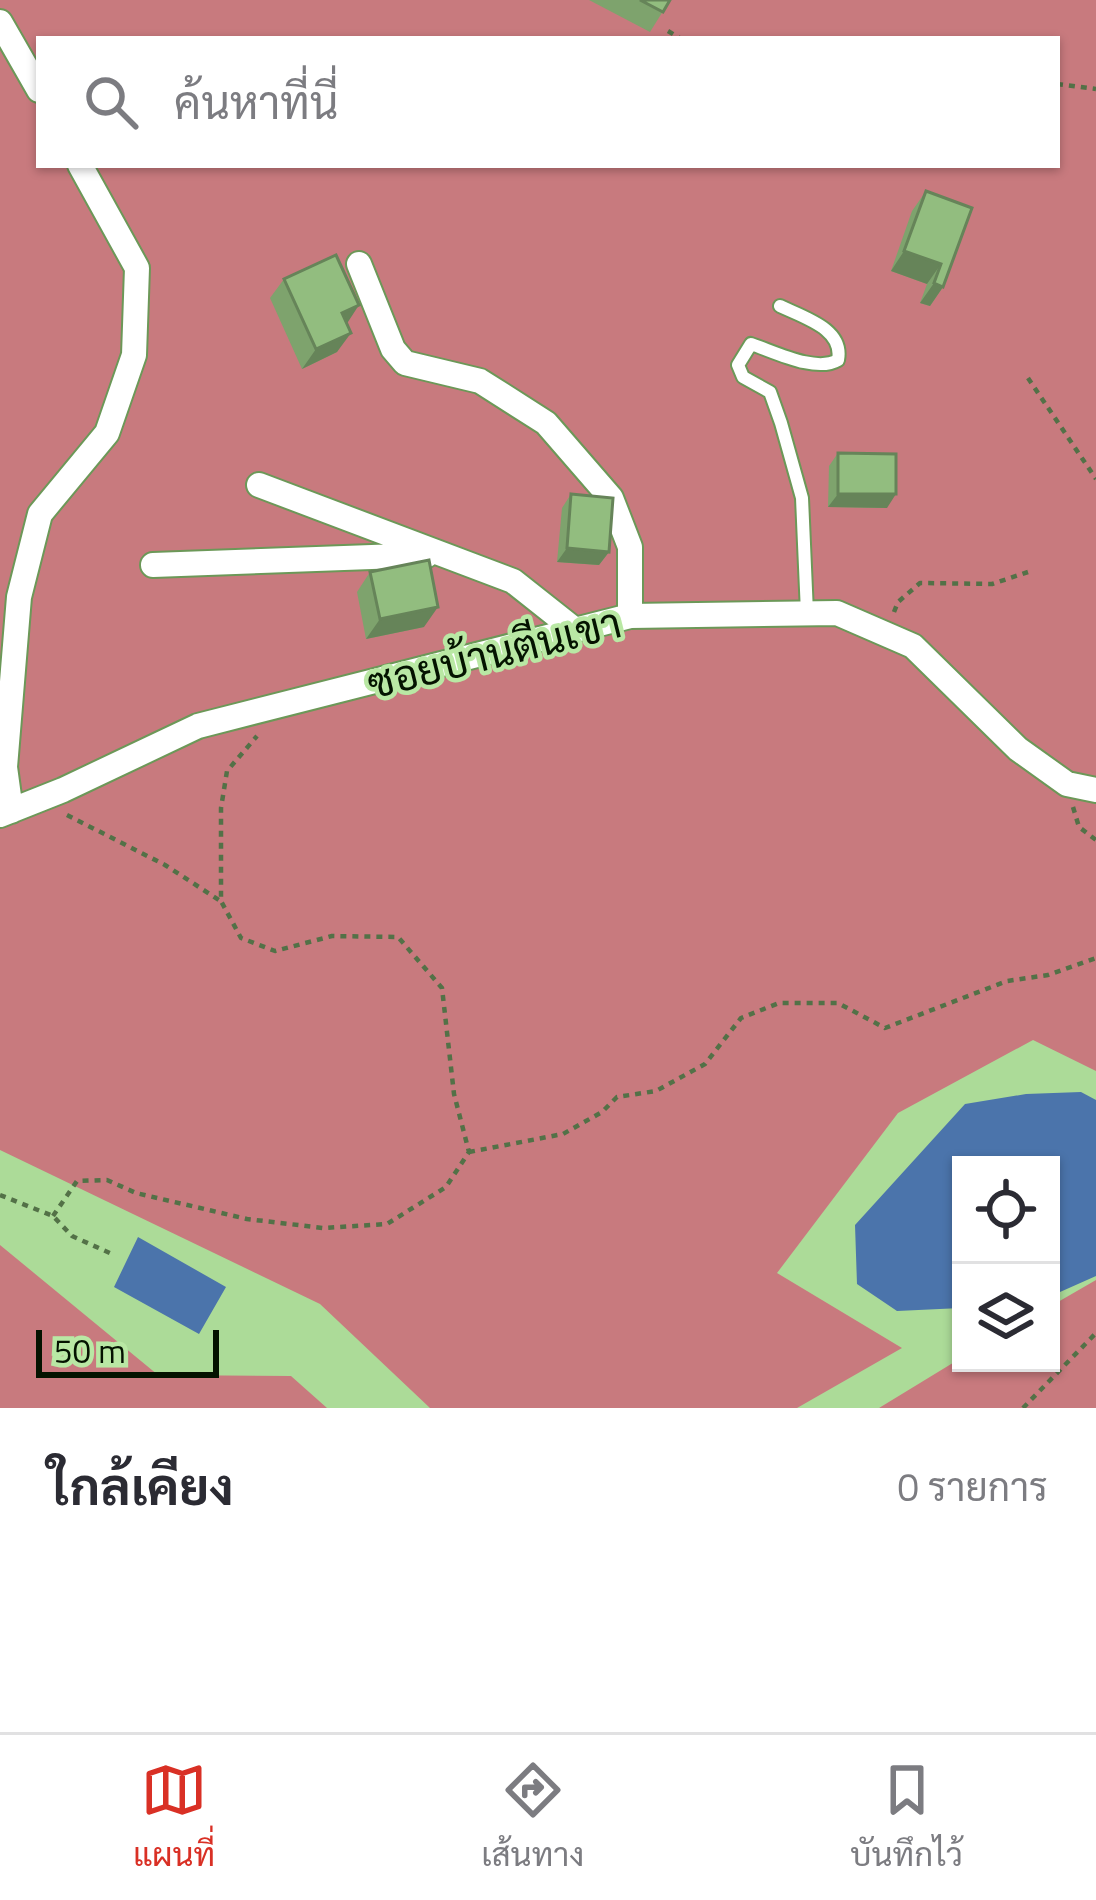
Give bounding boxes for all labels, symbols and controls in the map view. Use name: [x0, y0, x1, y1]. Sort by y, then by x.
search box: [36, 36, 1060, 168]
text: ค้นหาที่นี่: [174, 68, 338, 136]
icon: search: [78, 69, 144, 135]
street label: ซอยบ้านตีนเขา: [360, 590, 628, 714]
map controls: [952, 1156, 1060, 1372]
button: locate: [952, 1156, 1060, 1264]
button: layers: [952, 1264, 1060, 1372]
scale bar: [36, 1324, 219, 1377]
text: 50 m: [54, 1326, 126, 1376]
text: ใกล้เคียง: [48, 1447, 234, 1525]
text: 0 รายการ: [897, 1457, 1048, 1516]
tab: แผนที่: [133, 1757, 215, 1879]
tab: เส้นทาง: [481, 1757, 584, 1879]
tab: บันทึกไว้: [850, 1757, 963, 1879]

